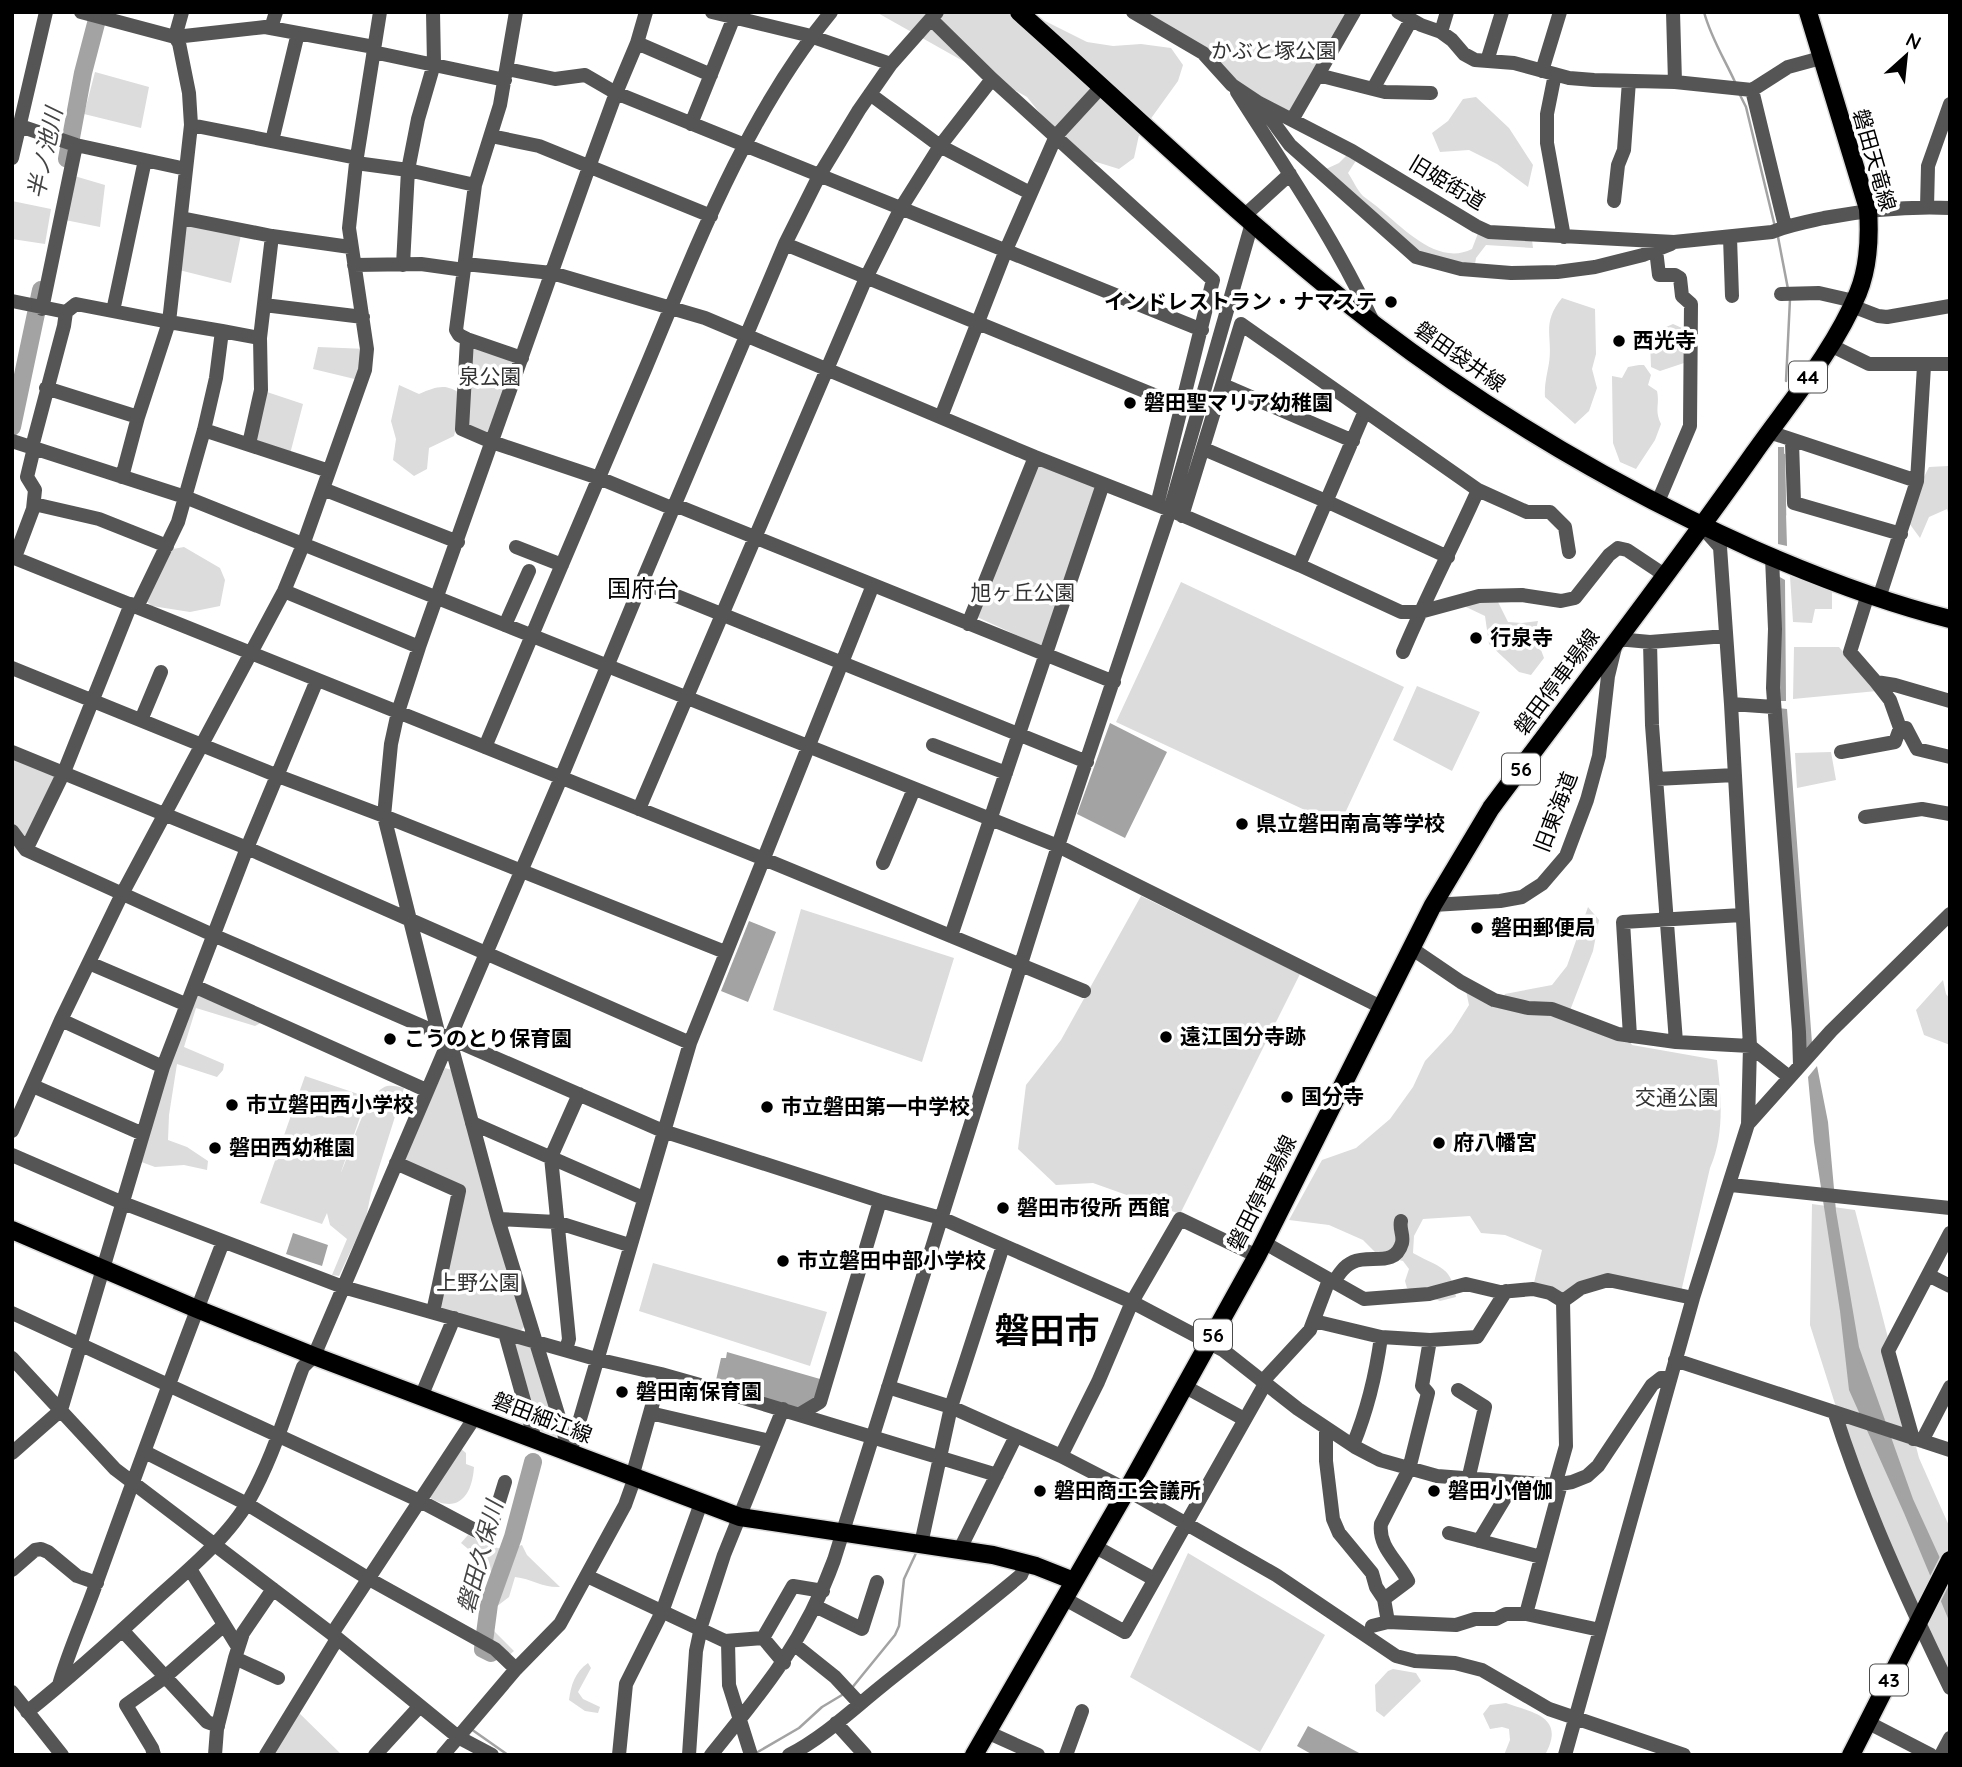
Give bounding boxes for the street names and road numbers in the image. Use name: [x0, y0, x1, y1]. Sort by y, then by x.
street label: 磐田天竜線: [1848, 106, 1902, 214]
street label: 旧姫街道: [1405, 149, 1490, 215]
street label: 磐田袋井線: [1410, 315, 1511, 397]
road number: 44: [1789, 362, 1827, 392]
street label: 磐田停車場線: [1508, 623, 1604, 740]
road number: 56: [1502, 754, 1540, 784]
street label: 旧東海道: [1528, 768, 1582, 856]
street label: 磐田停車場線: [1221, 1131, 1301, 1255]
road number: 56: [1194, 1320, 1232, 1350]
street label: 磐田細江線: [489, 1386, 596, 1448]
road number: 43: [1870, 1664, 1908, 1696]

